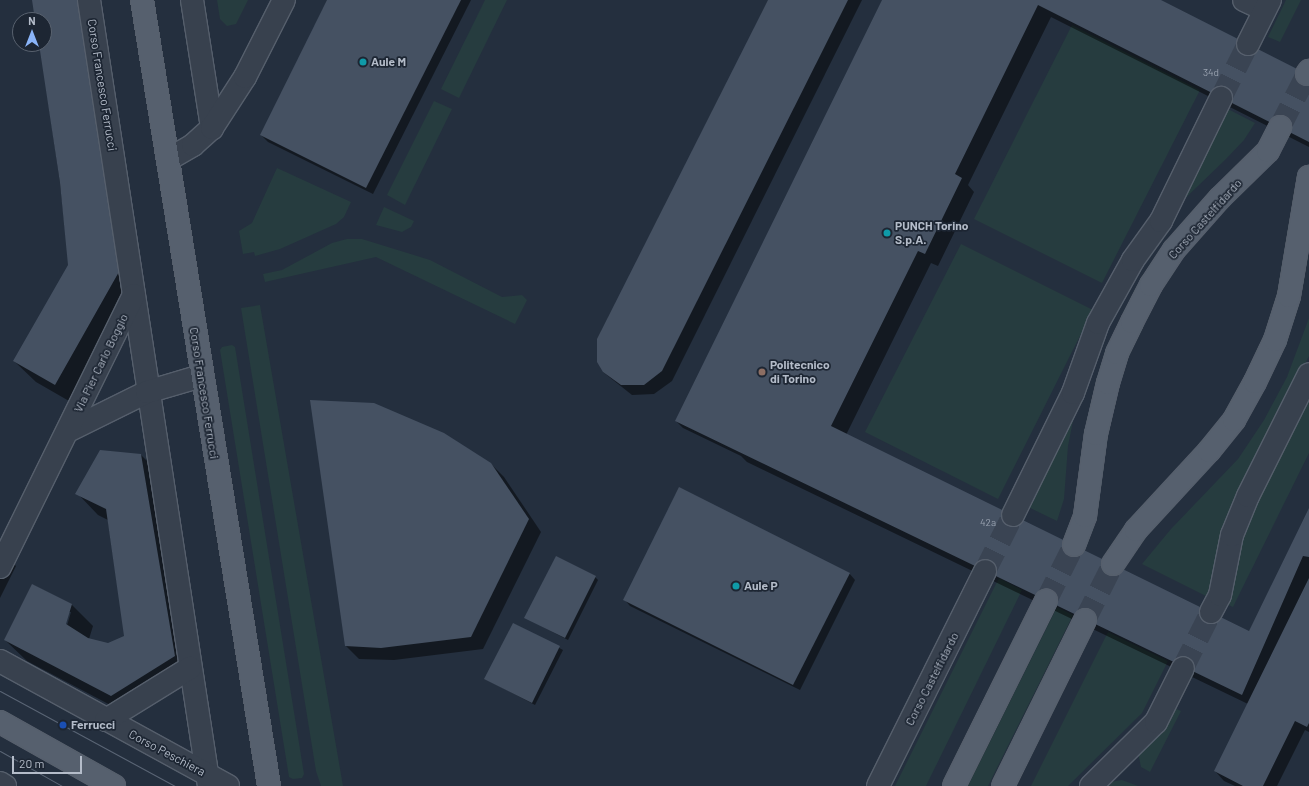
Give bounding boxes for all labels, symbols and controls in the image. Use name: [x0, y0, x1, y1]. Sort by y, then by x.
north arrow: [12, 12, 52, 52]
text: N: [28, 14, 36, 27]
street label: Corso Francesco Ferrucci: [84, 18, 120, 152]
place label: Aule M: [371, 55, 406, 69]
marker: Aule M: [358, 57, 368, 67]
house number: 34d: [1203, 67, 1219, 79]
street label: Corso Castelfidardo: [1165, 176, 1245, 262]
place label: PUNCH Torino S.p.A.: [895, 219, 968, 247]
marker: PUNCH Torino S.p.A.: [882, 228, 892, 238]
street label: Via Pier Carlo Boggio: [71, 311, 131, 415]
street label: Corso Francesco Ferrucci: [186, 326, 222, 460]
place label: Politecnico di Torino: [770, 358, 830, 386]
marker: Politecnico di Torino: [757, 367, 767, 377]
house number: 42a: [980, 517, 996, 529]
place label: Aule P: [744, 579, 778, 593]
marker: Aule P: [731, 581, 741, 591]
street label: Corso Castelfidardo: [902, 630, 962, 728]
place label: Ferrucci: [71, 718, 115, 732]
marker: Ferrucci: [58, 720, 68, 730]
street label: Corso Peschiera: [126, 727, 208, 779]
scale bar: [14, 748, 84, 774]
text: 20 m: [19, 756, 45, 770]

